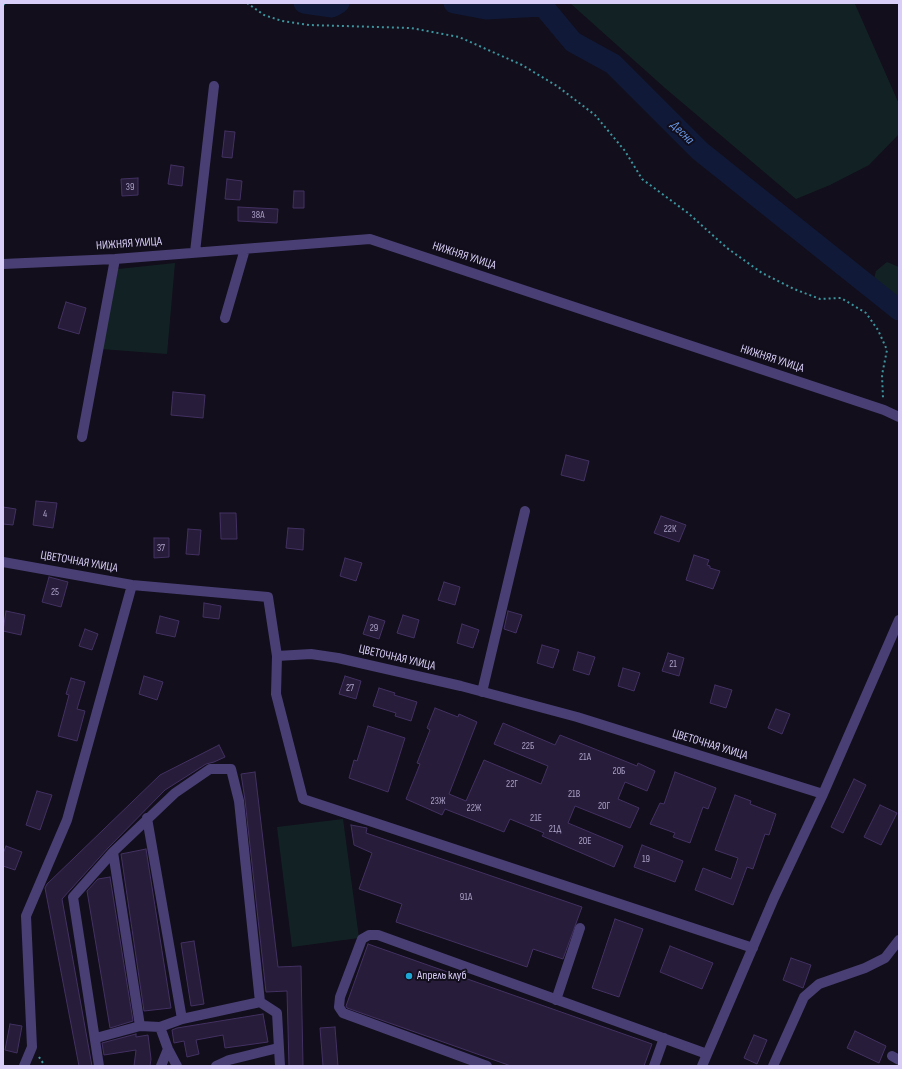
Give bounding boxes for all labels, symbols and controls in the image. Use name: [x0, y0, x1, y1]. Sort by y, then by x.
water label: Десна: [667, 118, 697, 148]
house number: 39: [126, 181, 134, 193]
house number: 38А: [252, 209, 264, 221]
street label: НИЖНЯЯ УЛИЦА: [96, 235, 162, 253]
street label: НИЖНЯЯ УЛИЦА: [430, 239, 498, 273]
street label: НИЖНЯЯ УЛИЦА: [738, 342, 806, 376]
house number: 4: [43, 508, 47, 520]
house number: 22К: [664, 523, 676, 535]
house number: 37: [157, 542, 165, 554]
street label: ЦВЕТОЧНАЯ УЛИЦА: [39, 548, 119, 576]
house number: 25: [51, 586, 59, 598]
house number: 29: [370, 622, 378, 634]
street label: ЦВЕТОЧНАЯ УЛИЦА: [357, 642, 437, 674]
house number: 21: [669, 658, 677, 670]
house number: 27: [346, 682, 354, 694]
street label: ЦВЕТОЧНАЯ УЛИЦА: [670, 727, 750, 763]
house number: 22Б: [522, 740, 534, 752]
house number: 21А: [579, 751, 591, 763]
house number: 20Б: [613, 765, 625, 777]
house number: 22Г: [506, 778, 518, 790]
house number: 21В: [568, 788, 580, 800]
house number: 23Ж: [431, 795, 445, 807]
house number: 20Г: [598, 800, 610, 812]
house number: 22Ж: [467, 802, 481, 814]
house number: 21Е: [530, 812, 542, 824]
house number: 21Д: [549, 823, 561, 835]
house number: 20Е: [579, 835, 591, 847]
house number: 19: [642, 853, 650, 865]
house number: 91А: [460, 891, 472, 903]
place label: Апрель клуб: [417, 969, 466, 983]
marker: Апрель клуб: [404, 971, 414, 981]

